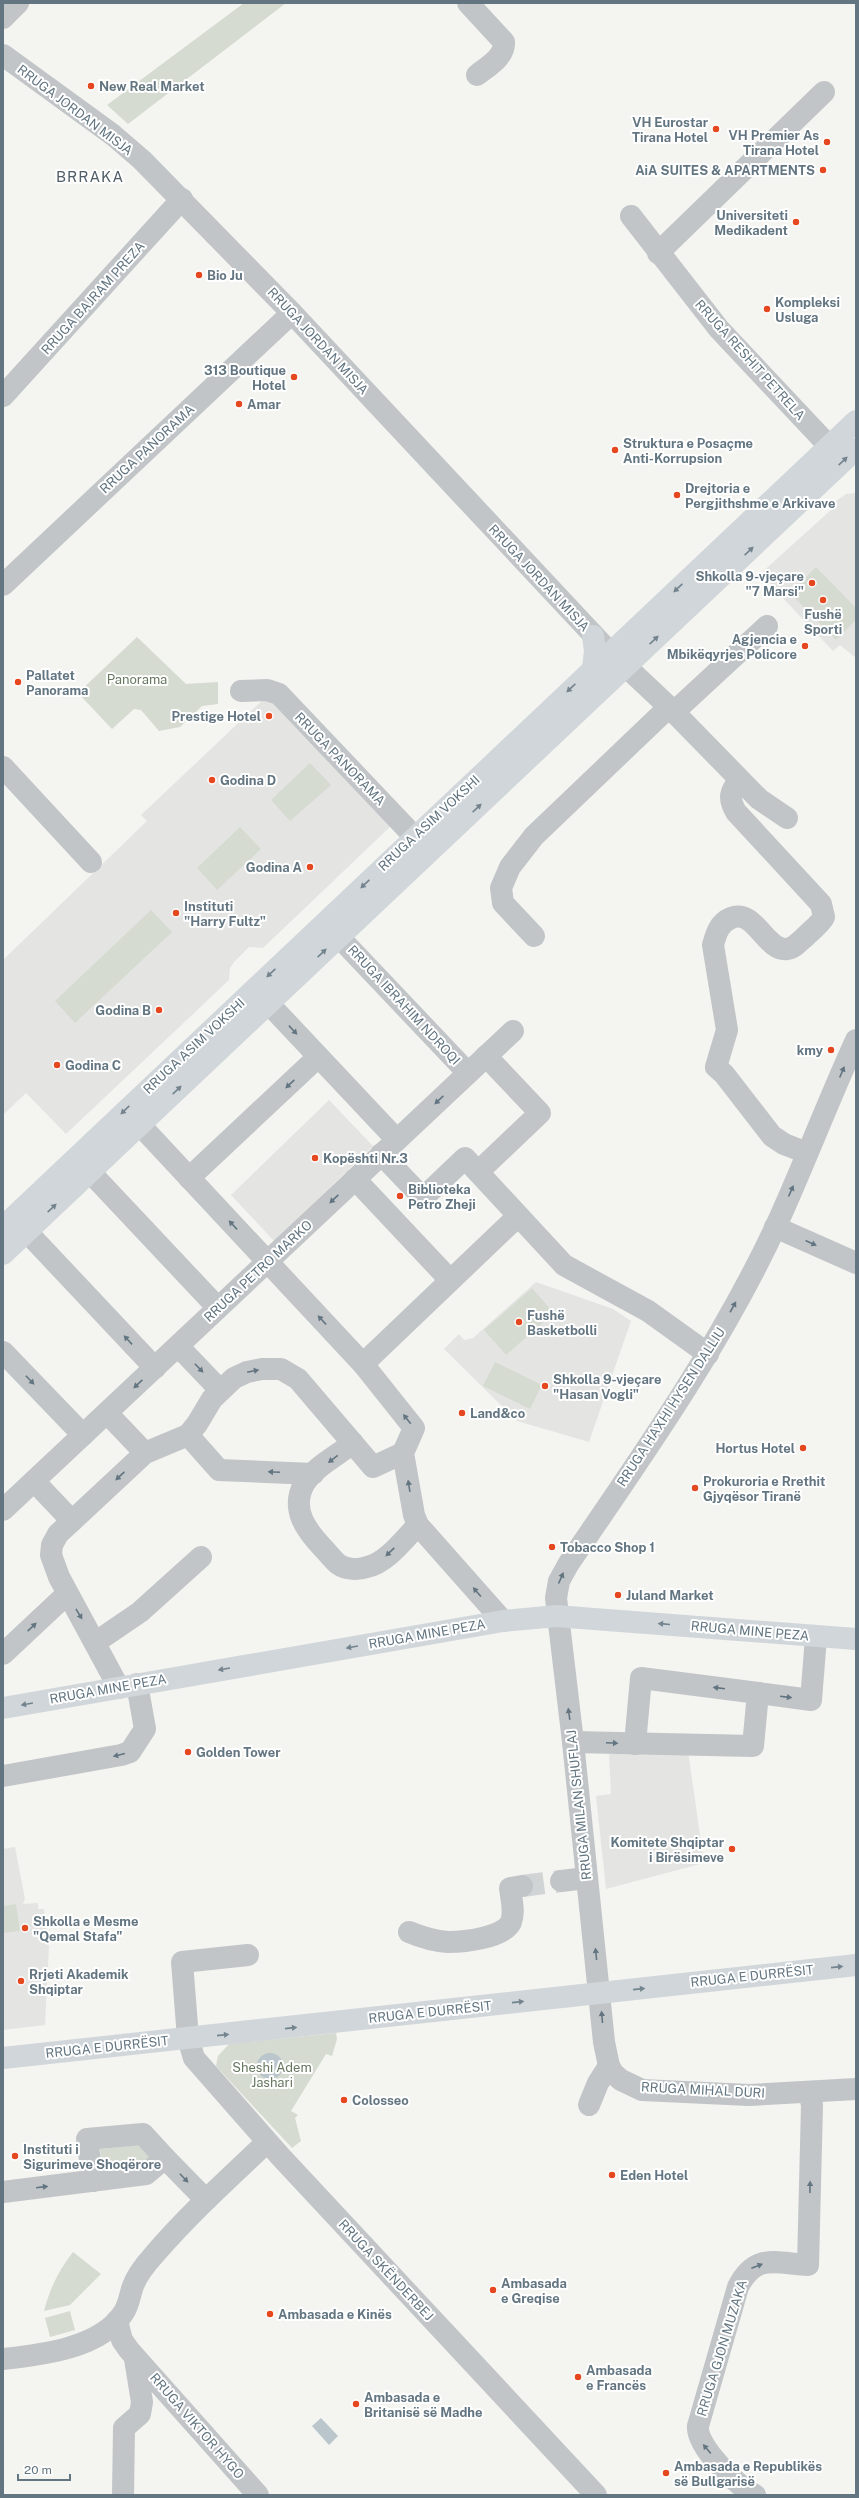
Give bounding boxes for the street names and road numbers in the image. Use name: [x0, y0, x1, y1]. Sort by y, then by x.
street label: RRUGA JORDAN MISJA: [14, 62, 136, 158]
street label: RRUGA BAJRAM PREZA: [38, 238, 148, 358]
street label: RRUGA JORDAN MISJA: [265, 285, 371, 397]
street label: RRUGA RESHIT PETRELA: [692, 297, 808, 423]
street label: RRUGA PANORAMA: [97, 401, 197, 497]
street label: RRUGA JORDAN MISJA: [486, 522, 592, 634]
street label: RRUGA PANORAMA: [292, 709, 388, 809]
street label: RRUGA ASIM VOKSHI: [375, 772, 483, 874]
street label: RRUGA IBRAHIM NDROQI: [345, 942, 463, 1068]
street label: RRUGA ASIM VOKSHI: [140, 995, 248, 1097]
street label: RRUGA PETRO MARKO: [201, 1217, 315, 1325]
street label: RRUGA HAXHI HYSEN DALLIU: [614, 1325, 728, 1489]
street label: RRUGA MINE PEZA: [367, 1616, 487, 1652]
street label: RRUGA MINE PEZA: [690, 1618, 810, 1644]
street label: RRUGA MINE PEZA: [48, 1671, 168, 1707]
street label: RRUGA MILAN SHUFLAJ: [564, 1729, 594, 1881]
street label: RRUGA E DURRËSIT: [690, 1962, 814, 1990]
street label: RRUGA E DURRËSIT: [368, 1998, 492, 2026]
street label: RRUGA E DURRËSIT: [45, 2033, 169, 2061]
street label: RRUGA MIHAL DURI: [641, 2079, 765, 2101]
street label: RRUGA SKËNDERBEJ: [335, 2217, 437, 2323]
street label: RRUGA GJON MUZAKA: [694, 2278, 750, 2418]
street label: RRUGA VIKTOR HYGO: [147, 2370, 247, 2482]

